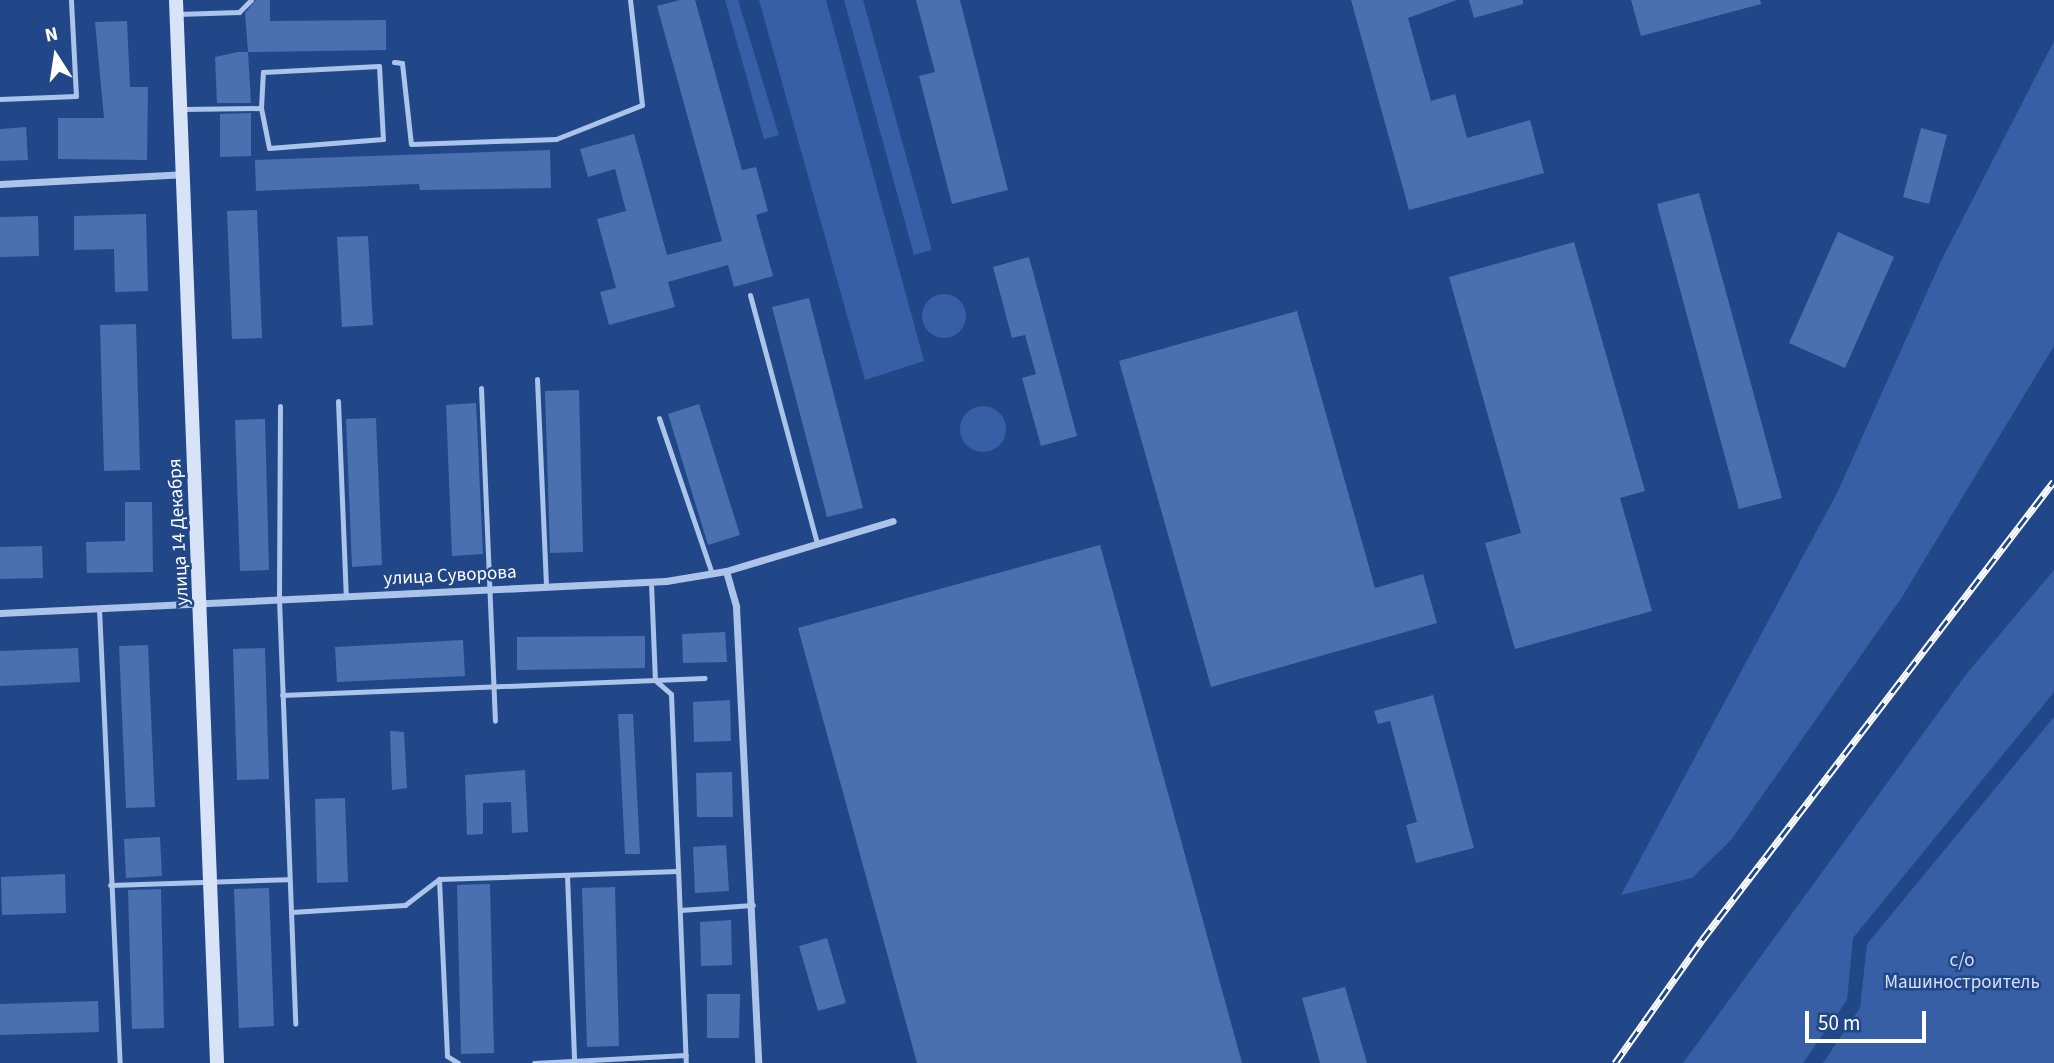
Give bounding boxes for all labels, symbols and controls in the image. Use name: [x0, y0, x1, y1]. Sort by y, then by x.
text: N: [43, 20, 61, 49]
north arrow: [21, 21, 91, 91]
street label: улица 14 Декабря: [164, 458, 194, 606]
street label: улица Суворова: [383, 561, 517, 591]
park label: с/о Машиностроитель: [1884, 950, 2040, 994]
scale bar: [1809, 996, 1930, 1040]
text: 50 m: [1818, 1008, 1860, 1038]

